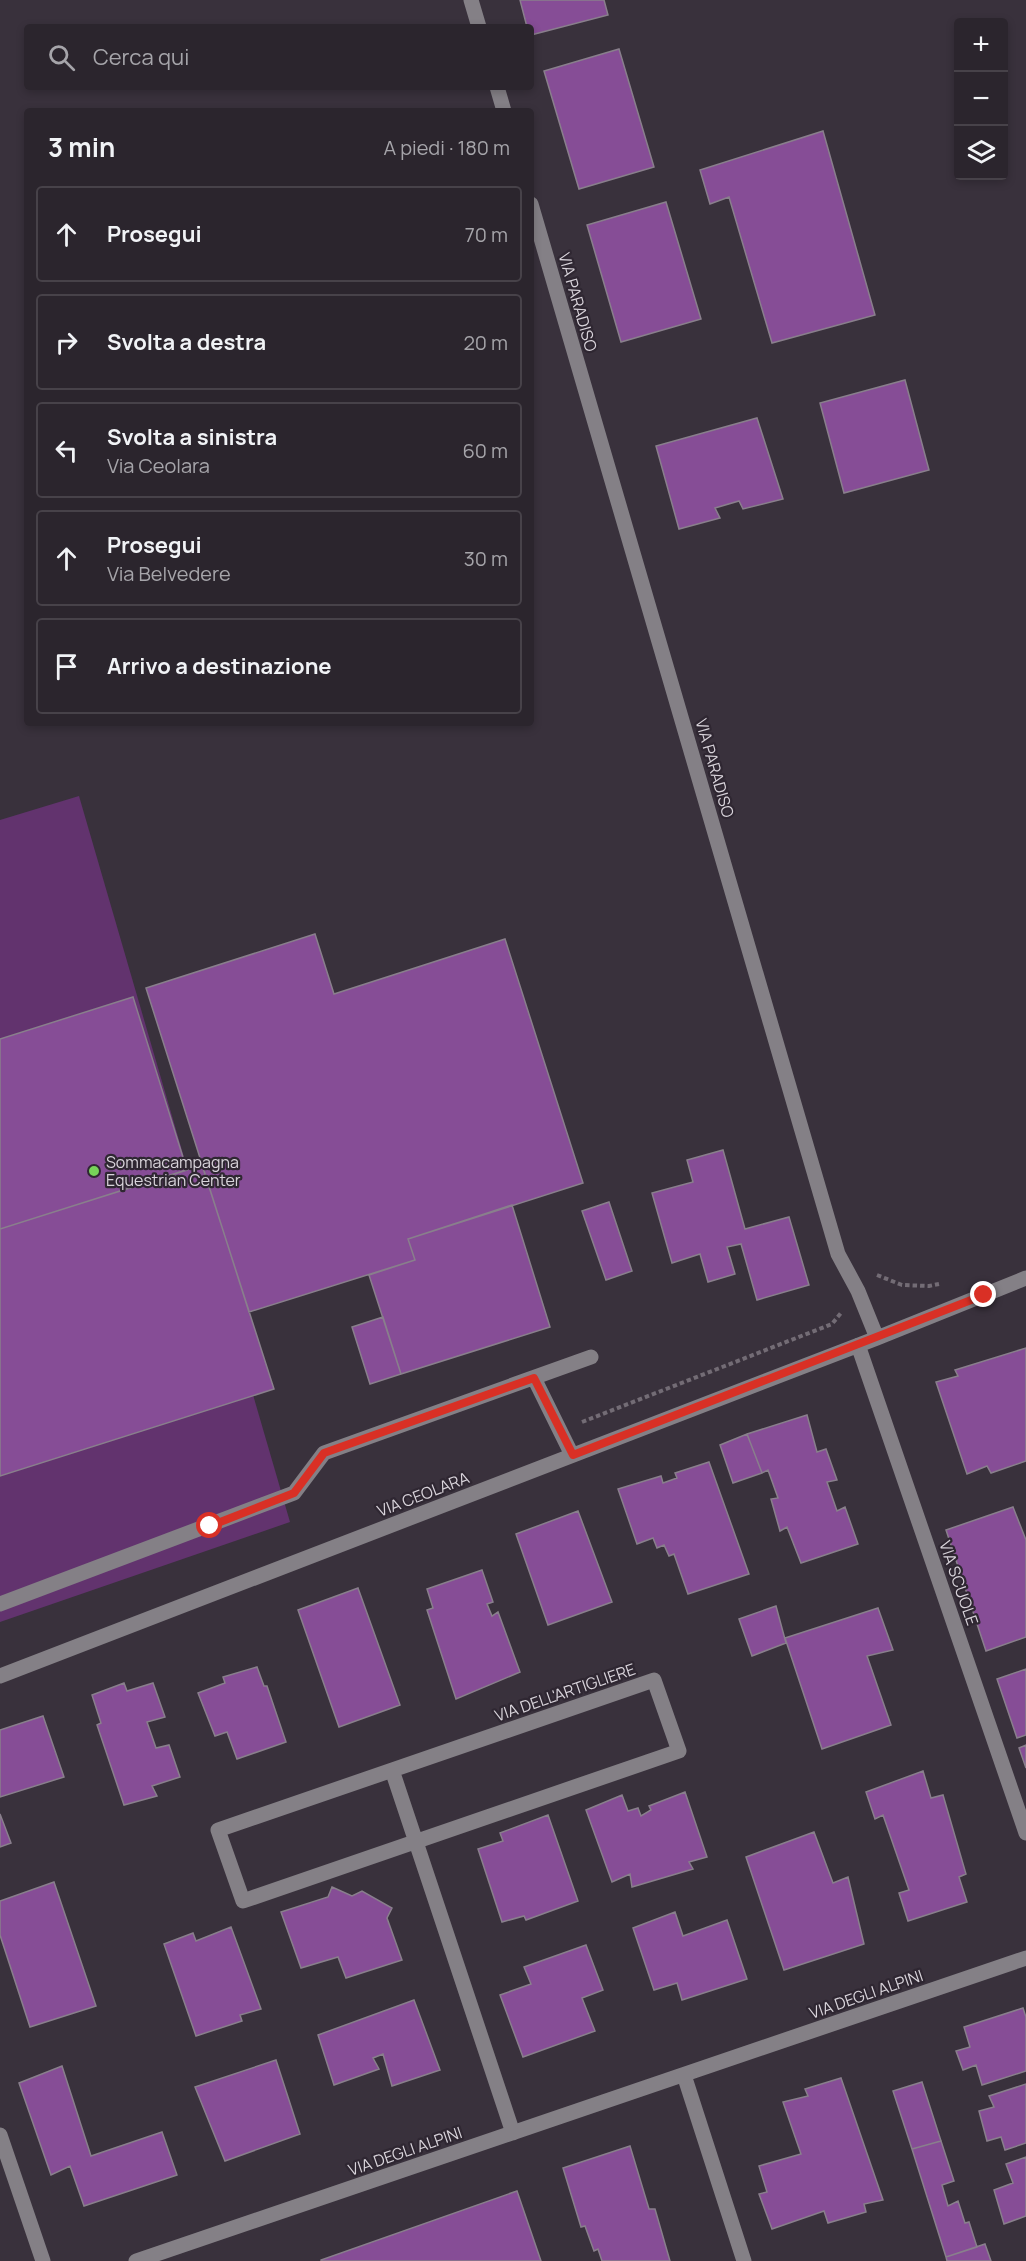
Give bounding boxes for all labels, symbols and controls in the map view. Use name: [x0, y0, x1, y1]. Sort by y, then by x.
map controls: [954, 18, 1008, 180]
button: +: [954, 18, 1008, 72]
search box: [24, 24, 534, 90]
icon: search: [45, 41, 78, 74]
text: Cerca qui: [93, 42, 189, 72]
button: −: [954, 72, 1008, 126]
button: layers: [954, 126, 1008, 180]
text: 3 min: [48, 129, 115, 165]
text: A piedi · 180 m: [384, 134, 510, 161]
icon: ahead: [50, 218, 83, 251]
text: Prosegui: [107, 219, 202, 249]
text: 70 m: [465, 221, 508, 248]
street label: VIA PARADISO: [553, 250, 603, 354]
icon: right: [50, 326, 83, 359]
text: Svolta a destra: [107, 327, 266, 357]
text: 20 m: [463, 329, 508, 356]
text: Svolta a sinistra: [107, 422, 277, 452]
icon: left: [50, 434, 83, 467]
text: 60 m: [462, 437, 508, 464]
text: Via Ceolara: [107, 452, 210, 479]
text: Prosegui: [107, 530, 202, 560]
icon: ahead: [50, 542, 83, 575]
text: 30 m: [464, 545, 508, 572]
text: Via Belvedere: [107, 560, 231, 587]
icon: arrive: [50, 650, 83, 683]
text: Arrivo a destinazione: [107, 651, 331, 681]
street label: VIA PARADISO: [690, 716, 740, 820]
place label: Sommacampagna Equestrian Center: [106, 1151, 241, 1191]
marker: Sommacampagna Equestrian Center: [87, 1164, 101, 1178]
route end: [970, 1281, 996, 1307]
street label: VIA CEOLARA: [374, 1466, 472, 1522]
route start: [196, 1512, 222, 1538]
street label: VIA SCUOLE: [934, 1538, 984, 1628]
street label: VIA DELL'ARTIGLIERE: [492, 1658, 638, 1726]
street label: VIA DEGLI ALPINI: [806, 1964, 926, 2024]
street label: VIA DEGLI ALPINI: [345, 2121, 465, 2181]

